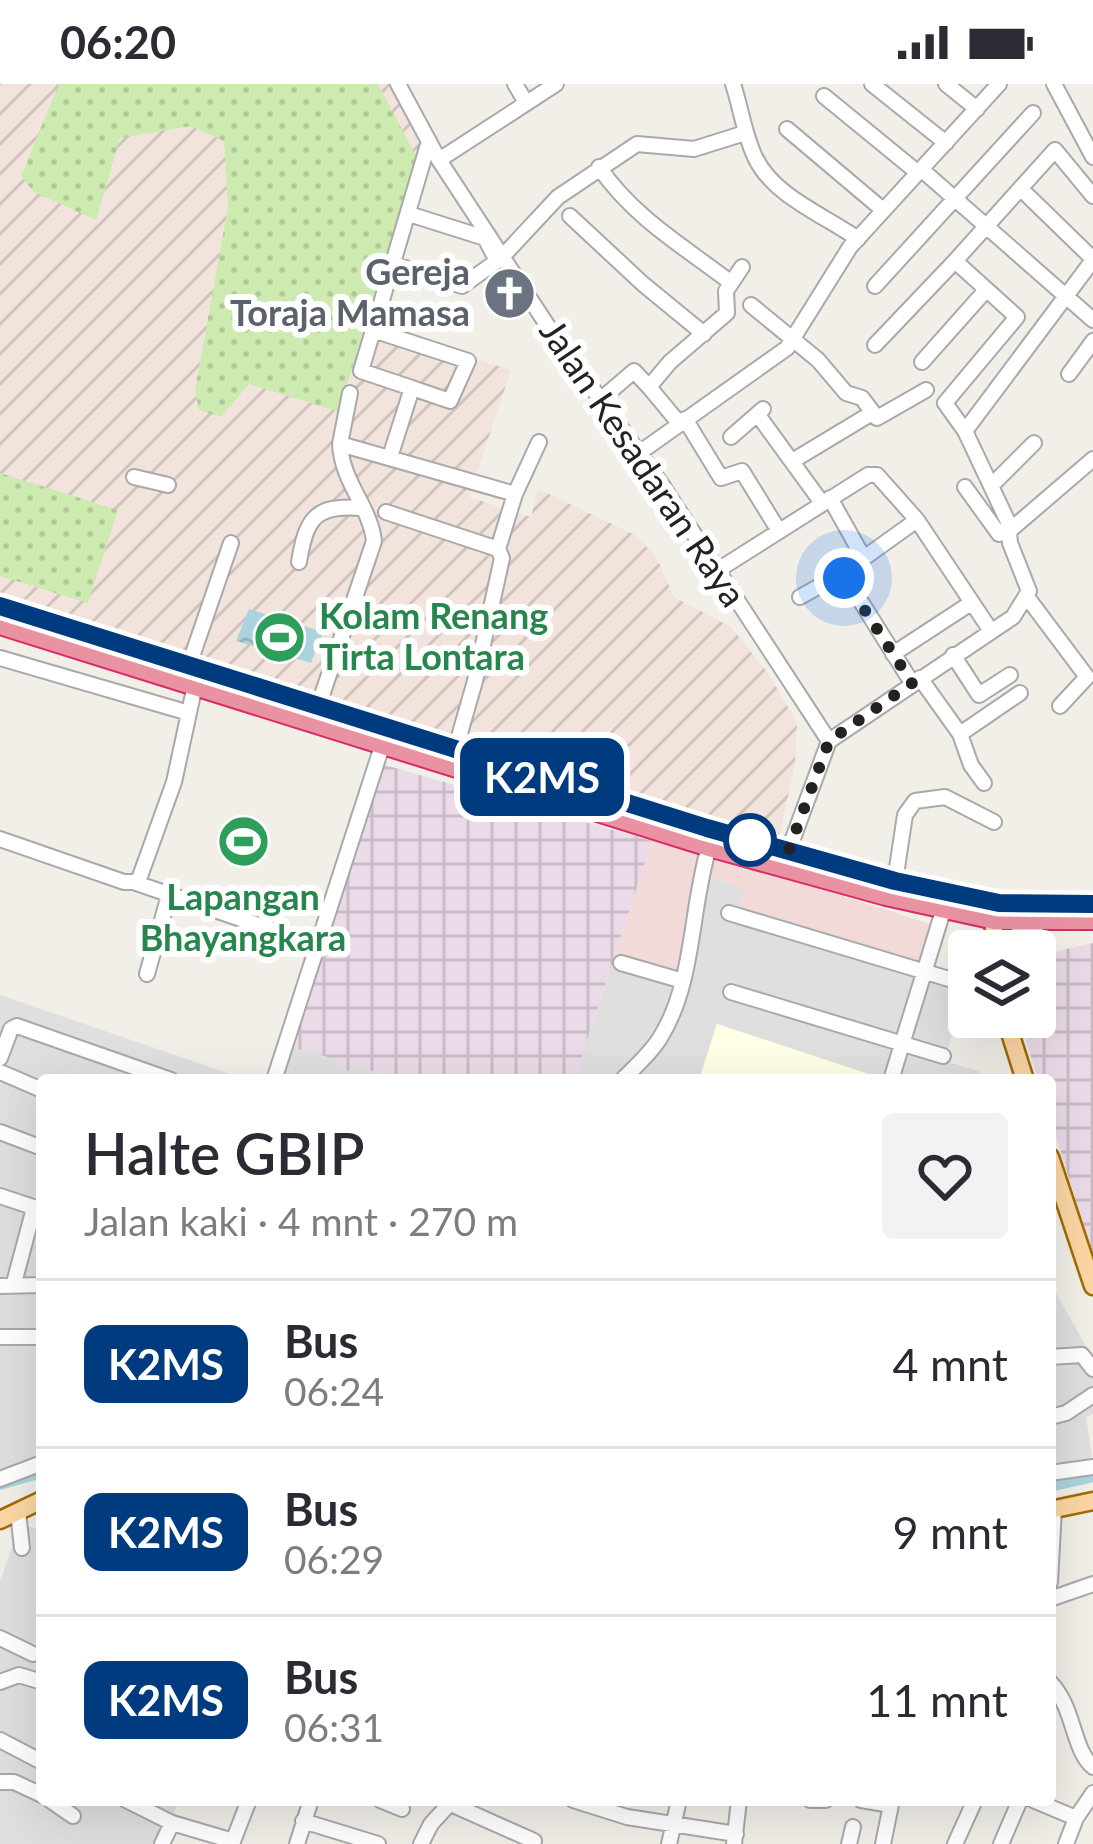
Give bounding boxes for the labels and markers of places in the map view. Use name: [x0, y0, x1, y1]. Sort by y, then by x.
place label: Gereja Toraja Mamasa: [230, 249, 470, 334]
church icon: Gereja Toraja Mamasa: [481, 265, 537, 321]
place label: Kolam Renang Tirta Lontara: [319, 593, 548, 678]
sports icon: Kolam Renang Tirta Lontara: [252, 609, 308, 665]
sports icon: Lapangan Bhayangkara: [215, 814, 271, 870]
unlabelled marker: [725, 815, 775, 865]
place label: Lapangan Bhayangkara: [140, 874, 346, 959]

